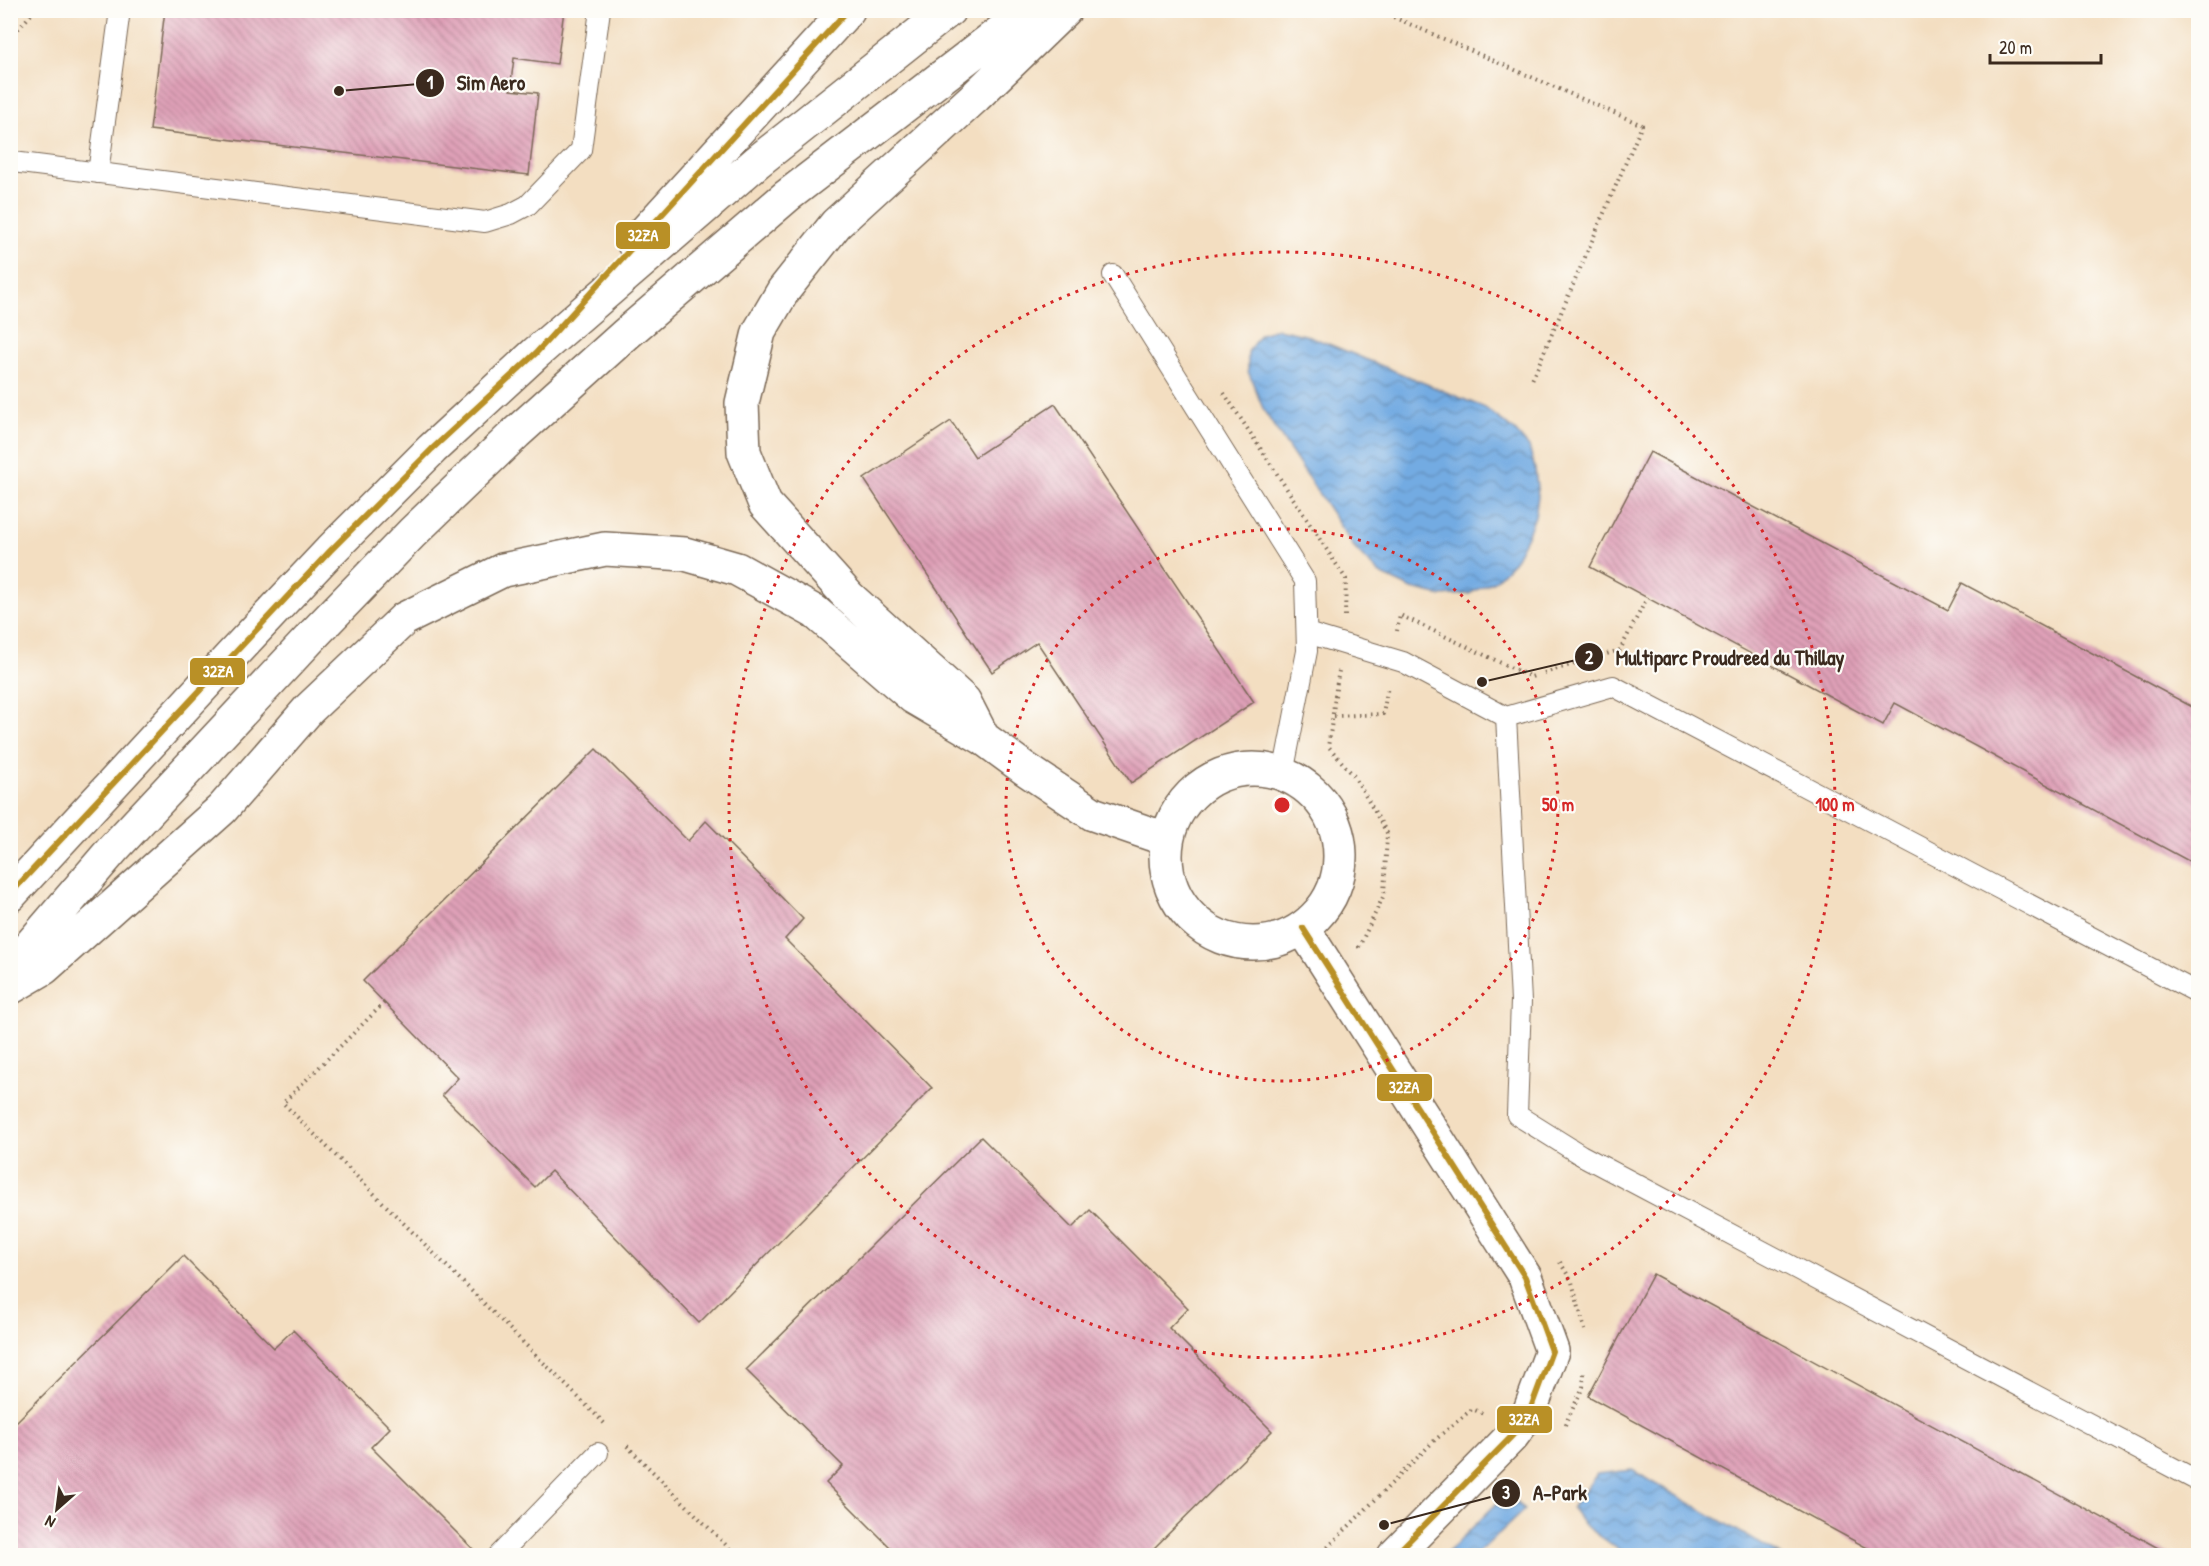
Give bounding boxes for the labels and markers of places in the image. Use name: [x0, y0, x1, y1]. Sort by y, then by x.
callout: Sim Aero: [415, 63, 538, 102]
callout: Multiparc Proudreed du Thillay: [1574, 638, 1857, 677]
centre of rings: [1272, 795, 1292, 815]
callout: A-Park: [1491, 1474, 1599, 1513]

